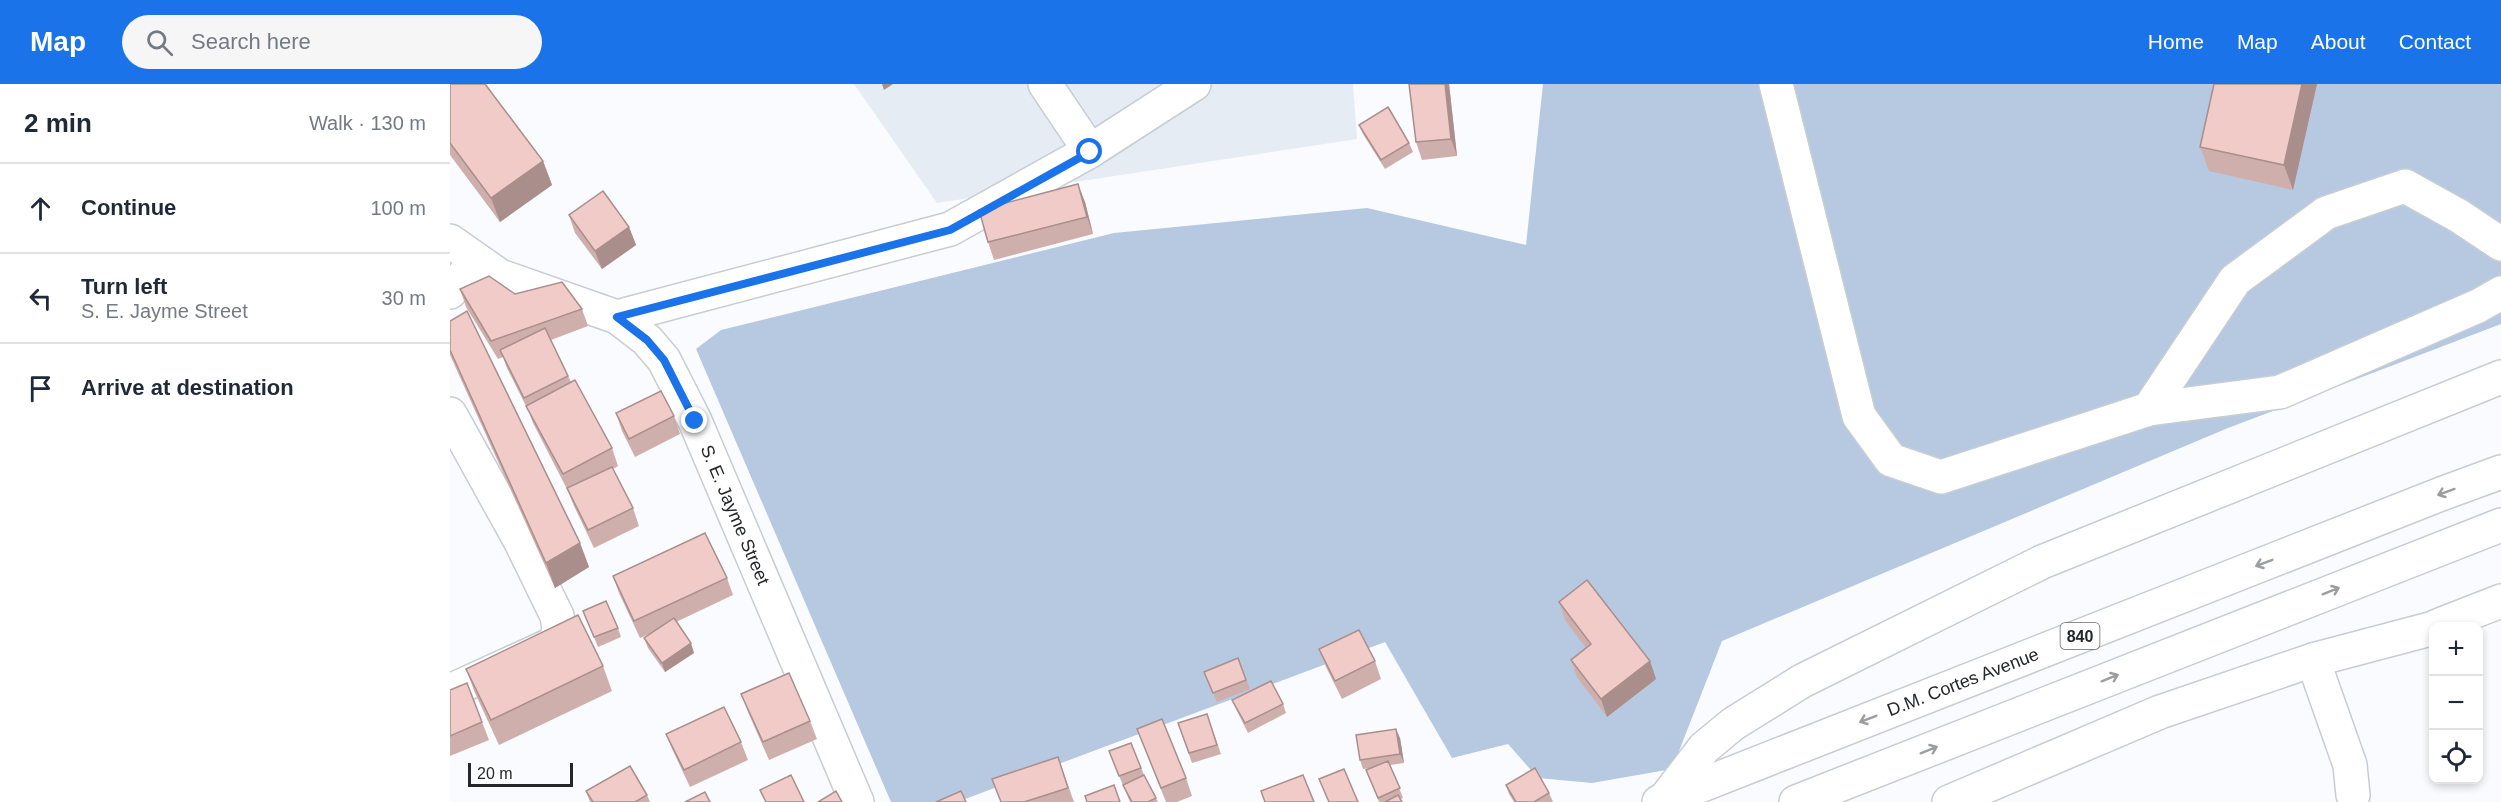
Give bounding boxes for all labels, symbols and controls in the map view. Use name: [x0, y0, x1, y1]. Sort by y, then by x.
search box: [122, 15, 542, 69]
text: Map: [30, 26, 86, 57]
icon: search: [143, 26, 176, 59]
text: Search here: [191, 29, 311, 54]
text: Home: [2148, 30, 2204, 53]
text: Map: [2237, 30, 2278, 53]
text: About: [2311, 30, 2366, 53]
text: Contact: [2399, 30, 2471, 53]
text: 2 min: [24, 108, 92, 138]
text: Walk · 130 m: [309, 112, 426, 134]
route start: [1076, 138, 1102, 164]
icon: ahead: [24, 192, 57, 225]
text: Continue: [81, 195, 176, 220]
text: 100 m: [370, 197, 426, 219]
text: Turn left: [81, 274, 167, 299]
icon: left: [24, 282, 57, 315]
text: 30 m: [382, 287, 426, 309]
text: S. E. Jayme Street: [81, 300, 248, 322]
icon: arrive: [24, 372, 57, 405]
text: Arrive at destination: [81, 375, 294, 400]
route end: [681, 407, 707, 433]
street label: S. E. Jayme Street: [696, 442, 774, 588]
one-way arrow: [2437, 487, 2456, 498]
one-way arrow: [2256, 558, 2274, 569]
one-way arrow: [2321, 585, 2339, 596]
map controls: [2429, 622, 2483, 784]
button: +: [2429, 622, 2483, 676]
road number: 840: [2060, 623, 2100, 649]
street label: D.M. Cortes Avenue: [1884, 644, 2042, 720]
one-way arrow: [2100, 672, 2119, 683]
button: −: [2429, 676, 2483, 730]
one-way arrow: [1859, 714, 1878, 725]
button: locate: [2429, 730, 2483, 784]
one-way arrow: [1919, 743, 1938, 754]
scale bar: [468, 760, 573, 788]
text: 20 m: [477, 765, 513, 782]

